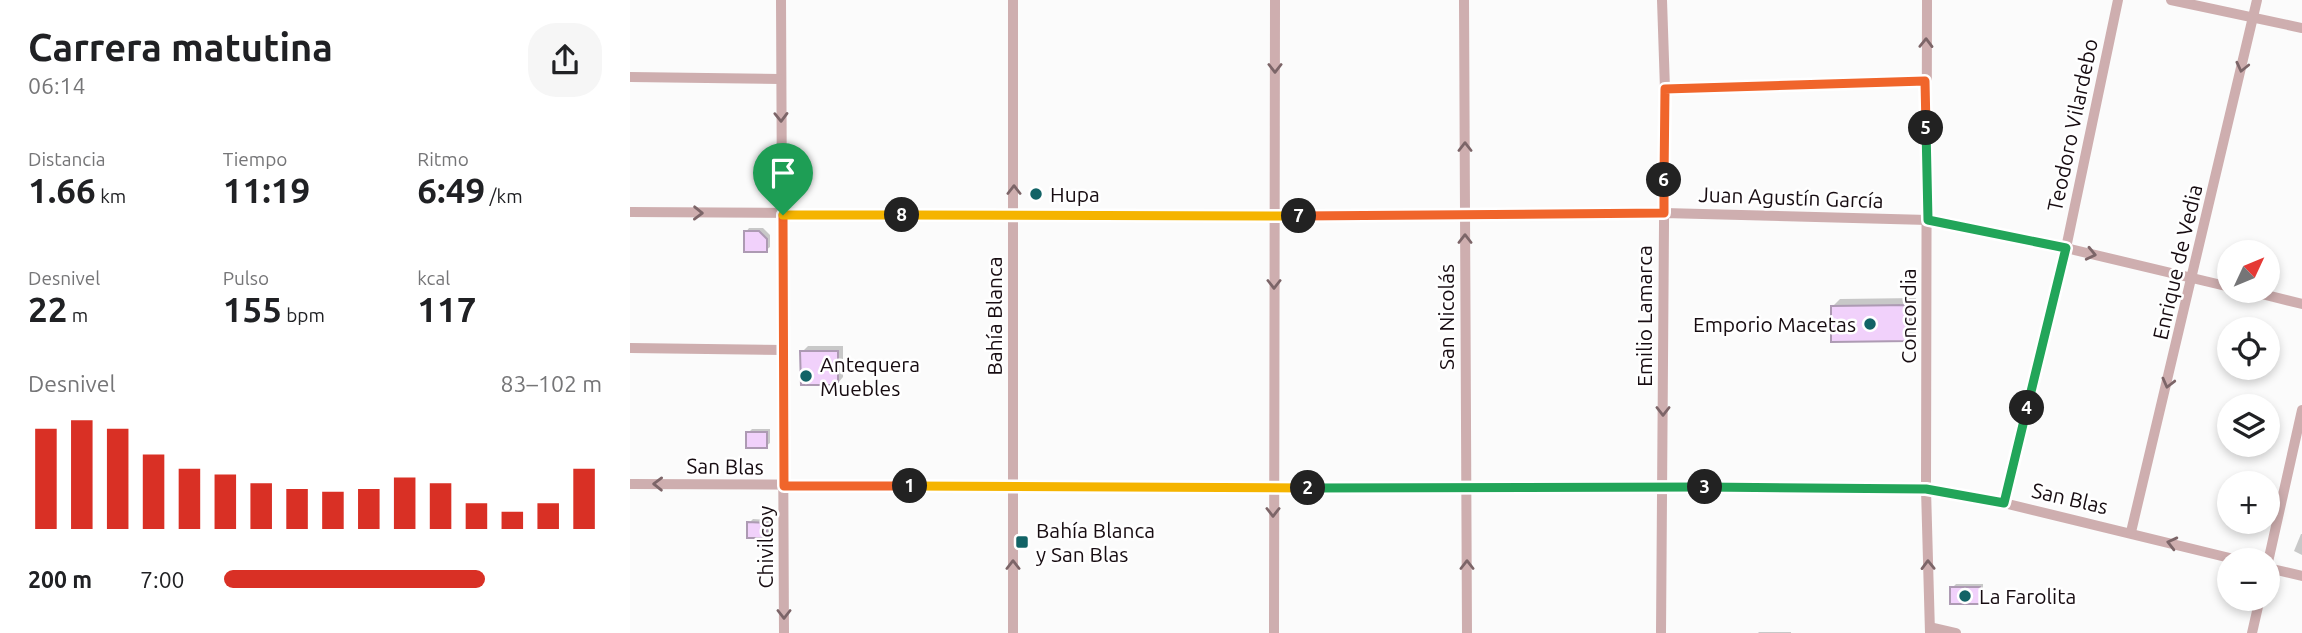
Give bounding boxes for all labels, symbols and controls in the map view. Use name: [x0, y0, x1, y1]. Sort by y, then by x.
button: share: [528, 23, 602, 97]
text: Carrera matutina: [28, 26, 333, 68]
street label: Teodoro Vilardebo: [2042, 36, 2102, 214]
one-way arrow: [1918, 38, 1934, 48]
one-way arrow: [2236, 61, 2250, 73]
one-way arrow: [1267, 63, 1283, 74]
text: 06:14: [28, 73, 86, 98]
pin: 5: [1908, 110, 1944, 146]
one-way arrow: [773, 112, 788, 123]
text: 5: [1920, 116, 1931, 138]
one-way arrow: [1457, 141, 1473, 152]
pin: [753, 143, 813, 215]
text: Distancia: [28, 148, 106, 170]
text: Tiempo: [223, 148, 287, 170]
text: Ritmo: [417, 148, 469, 170]
icon: arrive: [764, 154, 802, 192]
pin: 6: [1646, 162, 1682, 198]
text: 6: [1658, 168, 1669, 190]
text: 1.66: [28, 170, 96, 210]
text: 11:19: [223, 170, 310, 210]
text: 6:49: [417, 170, 485, 210]
place label: Hupa: [1050, 182, 1100, 206]
street label: Juan Agustín García: [1698, 182, 1884, 212]
street label: Enrique de Vedia: [2147, 182, 2207, 342]
text: km: [96, 185, 126, 207]
text: /km: [485, 185, 523, 207]
one-way arrow: [1006, 185, 1022, 195]
marker: Hupa: [1028, 186, 1044, 202]
pin: 8: [884, 198, 920, 232]
pin: 7: [1282, 198, 1316, 234]
text: 8: [896, 203, 907, 225]
text: 7: [1293, 204, 1304, 226]
one-way arrow: [693, 206, 704, 221]
one-way arrow: [1457, 234, 1473, 244]
north arrow: [2217, 240, 2280, 303]
map controls: [2217, 240, 2280, 611]
street label: Emilio Lamarca: [1632, 245, 1656, 387]
one-way arrow: [2085, 246, 2097, 260]
street label: Bahía Blanca: [982, 257, 1006, 376]
street label: San Nicolás: [1434, 264, 1458, 370]
text: Desnivel: [28, 267, 100, 289]
text: Pulso: [223, 267, 269, 289]
text: kcal: [417, 267, 450, 289]
street label: Concordia: [1896, 268, 1920, 364]
one-way arrow: [1266, 279, 1282, 290]
text: 22: [28, 289, 67, 329]
text: 155: [223, 289, 282, 329]
text: 117: [417, 289, 477, 329]
text: m: [67, 304, 88, 326]
text: bpm: [282, 304, 325, 326]
place label: Emporio Macetas: [1693, 312, 1856, 336]
marker: Emporio Macetas: [1862, 316, 1878, 332]
button: locate: [2217, 317, 2280, 380]
place label: Antequera Muebles: [820, 352, 920, 400]
marker: Antequera Muebles: [798, 368, 814, 384]
text: Desnivel: [28, 371, 116, 396]
text: 83–102 m: [501, 371, 602, 396]
one-way arrow: [2162, 377, 2176, 389]
pin: 4: [2010, 390, 2044, 426]
button: layers: [2217, 394, 2280, 457]
text: 4: [2021, 396, 2032, 418]
one-way arrow: [1655, 406, 1671, 417]
street label: San Blas: [686, 453, 764, 479]
pin: 1: [892, 468, 928, 504]
pin: 2: [1290, 470, 1326, 505]
pin: 3: [1688, 470, 1722, 504]
button: +: [2217, 471, 2280, 534]
text: 1: [904, 474, 915, 496]
text: 3: [1699, 475, 1710, 497]
text: 2: [1302, 476, 1313, 498]
one-way arrow: [652, 477, 663, 492]
street label: San Blas: [2030, 478, 2110, 518]
street label: Chivilcoy: [753, 506, 777, 588]
one-way arrow: [1265, 507, 1281, 517]
place label: Bahía Blanca y San Blas: [1036, 518, 1155, 566]
marker: Bahía Blanca y San Blas: [1014, 534, 1030, 550]
one-way arrow: [2166, 537, 2178, 551]
button: −: [2217, 548, 2280, 611]
one-way arrow: [1005, 559, 1021, 570]
one-way arrow: [1459, 559, 1475, 570]
one-way arrow: [1921, 559, 1936, 570]
text: 200 m: [28, 567, 92, 592]
text: 7:00: [140, 567, 185, 592]
place label: La Farolita: [1979, 584, 2076, 608]
marker: La Farolita: [1957, 588, 1973, 604]
one-way arrow: [776, 609, 792, 620]

